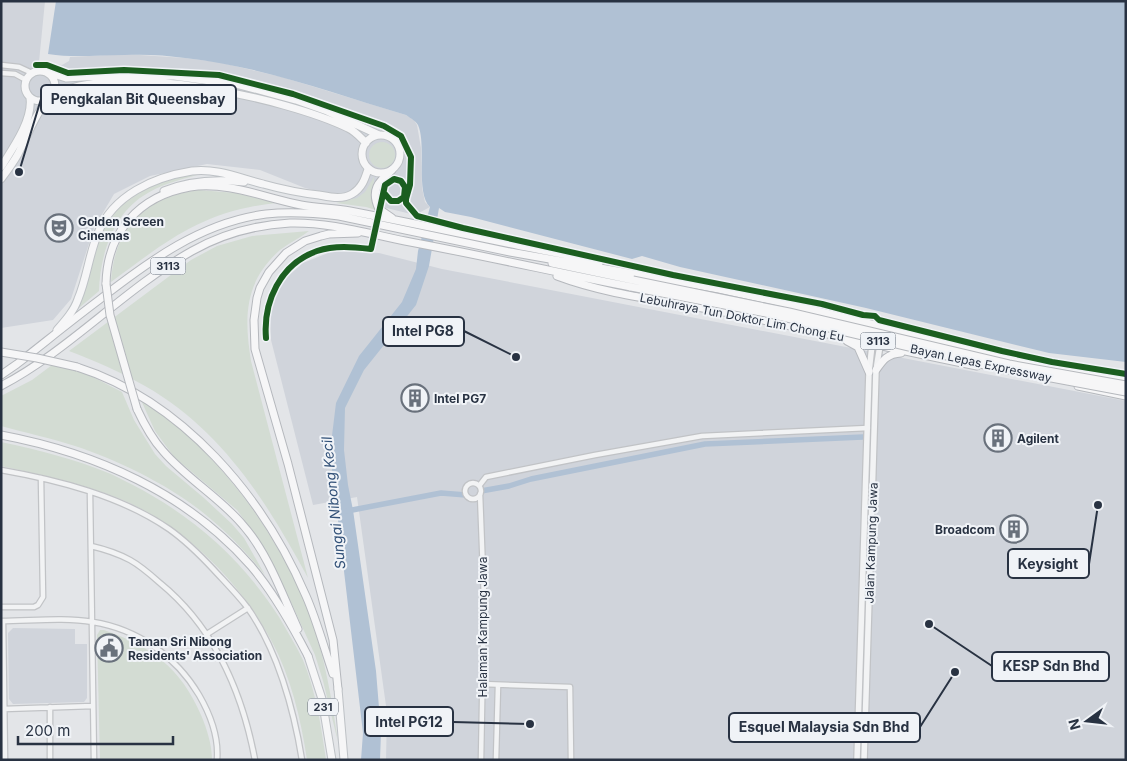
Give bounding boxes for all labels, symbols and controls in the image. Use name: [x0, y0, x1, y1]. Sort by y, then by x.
callout: Pengkalan Bit Queensbay: [41, 85, 236, 114]
text: Pengkalan Bit Queensbay: [51, 90, 226, 107]
theatre icon: Golden Screen Cinemas: [44, 213, 74, 243]
place label: Golden Screen Cinemas: [78, 214, 164, 243]
road number: 3113: [150, 258, 186, 274]
street label: Lebuhraya Tun Doktor Lim Chong Eu: [639, 290, 845, 344]
callout: Intel PG8: [383, 317, 464, 346]
text: Intel PG8: [392, 322, 454, 339]
road number: 3113: [860, 332, 896, 350]
street label: Bayan Lepas Expressway: [909, 341, 1053, 385]
building icon: Intel PG7: [400, 383, 430, 413]
place label: Intel PG7: [434, 391, 486, 406]
building icon: Agilent: [983, 423, 1013, 453]
place label: Agilent: [1017, 431, 1059, 446]
water label: Sungai Nibong Kecil: [318, 435, 348, 570]
street label: Jalan Kampung Jawa: [861, 482, 881, 604]
building icon: Broadcom: [999, 514, 1029, 544]
place label: Broadcom: [935, 522, 995, 537]
callout: Keysight: [1008, 549, 1089, 578]
text: Keysight: [1018, 555, 1078, 572]
street label: Halaman Kampung Jawa: [475, 557, 490, 697]
public building icon: Taman Sri Nibong Residents' Association: [94, 633, 124, 663]
place label: Taman Sri Nibong Residents' Association: [128, 634, 262, 663]
callout: KESP Sdn Bhd: [992, 652, 1109, 681]
text: KESP Sdn Bhd: [1003, 657, 1099, 674]
north arrow: [1062, 696, 1112, 746]
road number: 231: [308, 699, 338, 716]
callout: Intel PG12: [365, 707, 453, 736]
text: Intel PG12: [375, 713, 443, 730]
callout: Esquel Malaysia Sdn Bhd: [729, 713, 920, 742]
scale bar: [18, 714, 172, 746]
text: N: [1064, 717, 1084, 732]
text: Esquel Malaysia Sdn Bhd: [739, 718, 909, 735]
text: 200 m: [25, 721, 70, 740]

